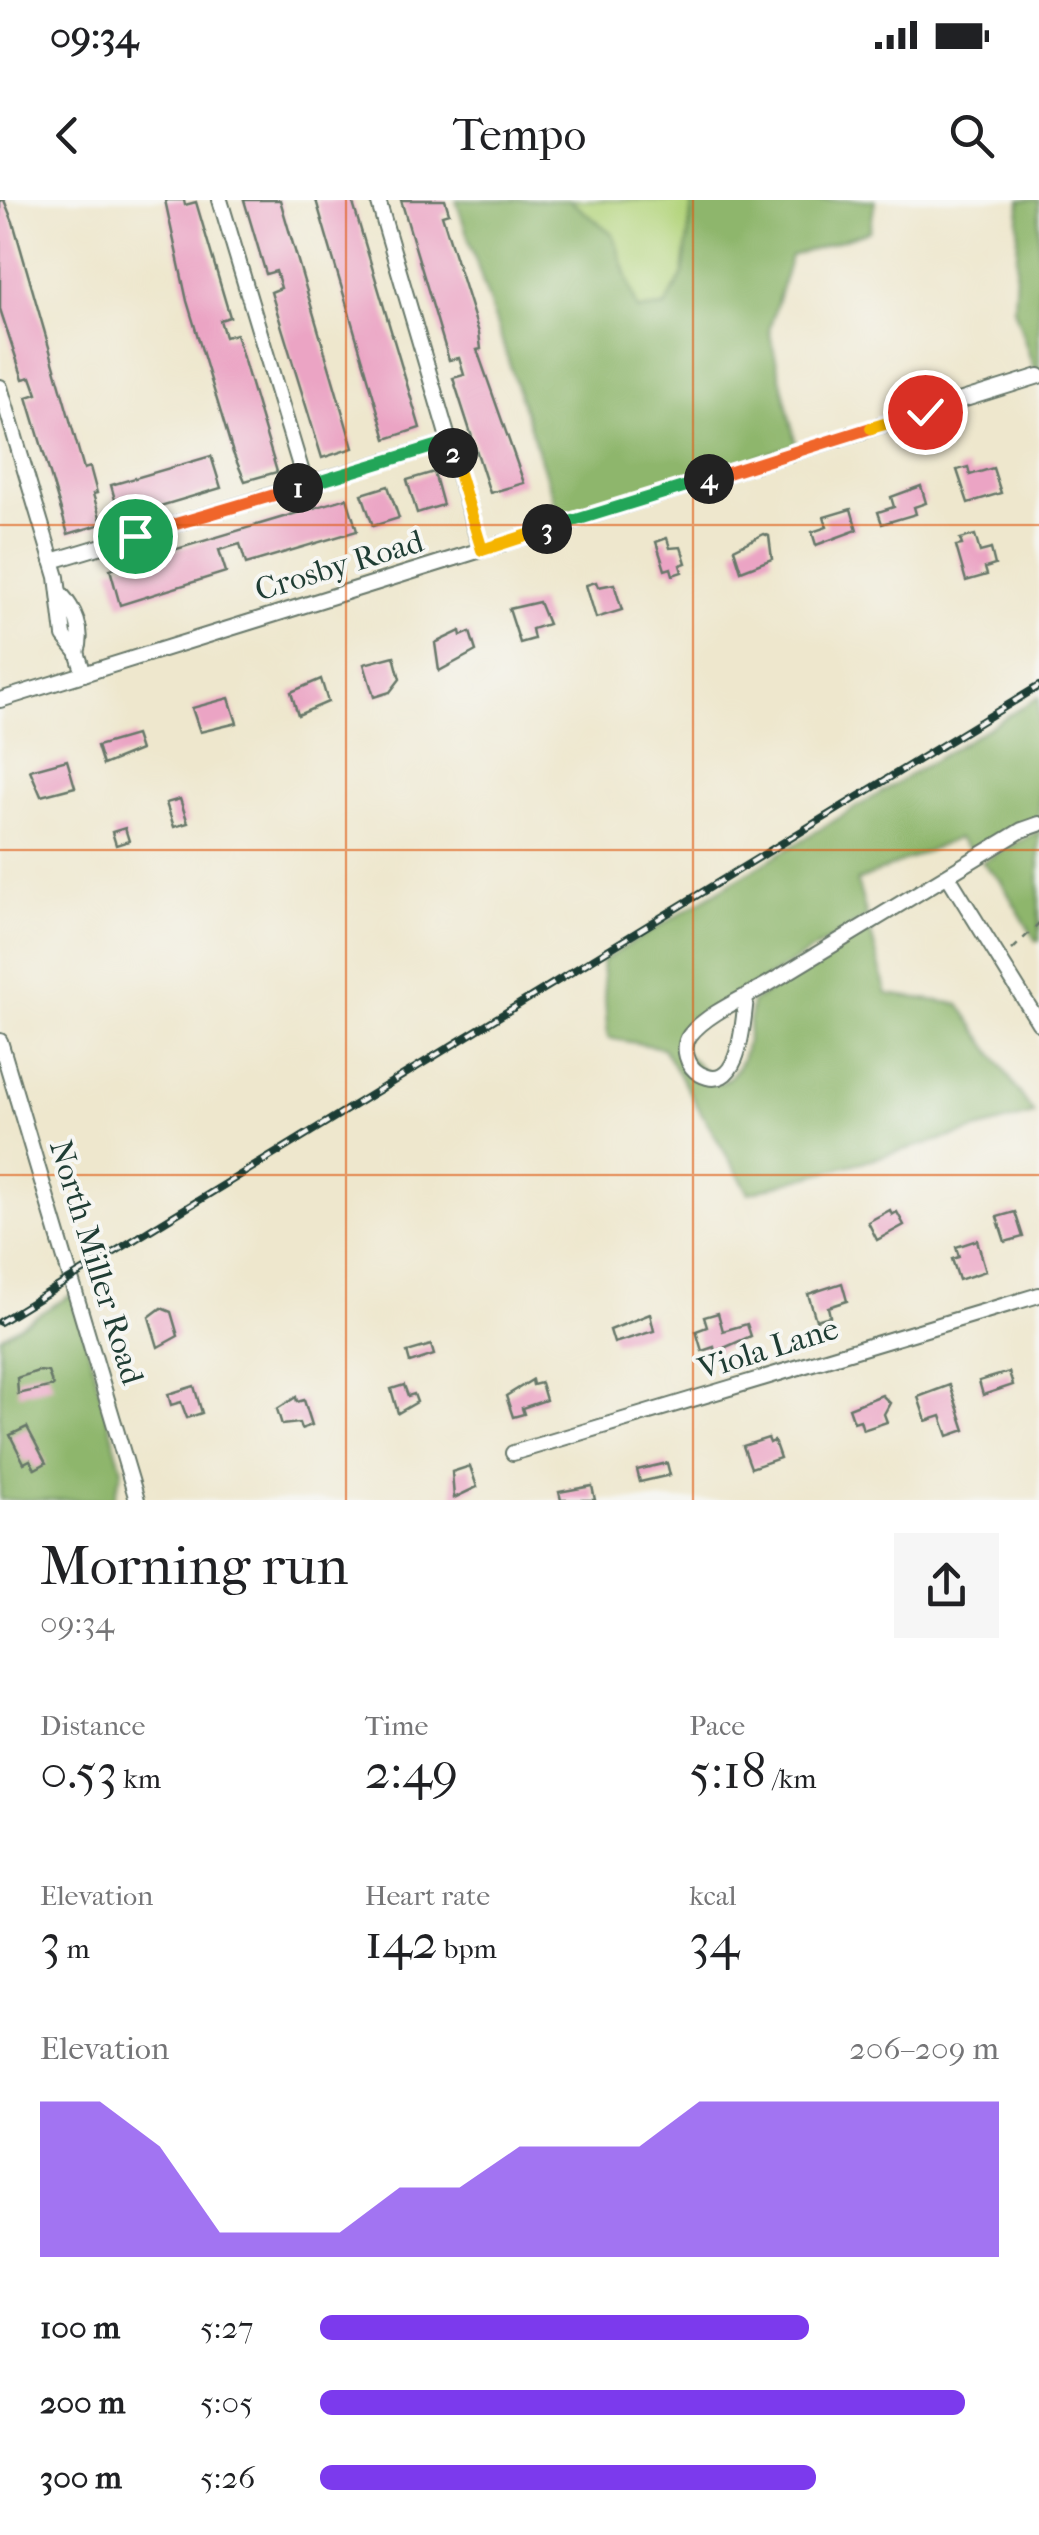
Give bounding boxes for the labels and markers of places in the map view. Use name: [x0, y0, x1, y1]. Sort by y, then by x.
pin: [883, 370, 968, 455]
pin: 2: [428, 428, 478, 478]
pin: 4: [684, 454, 734, 504]
pin: 1: [273, 463, 323, 513]
pin: [93, 494, 178, 579]
pin: 3: [522, 504, 572, 554]

